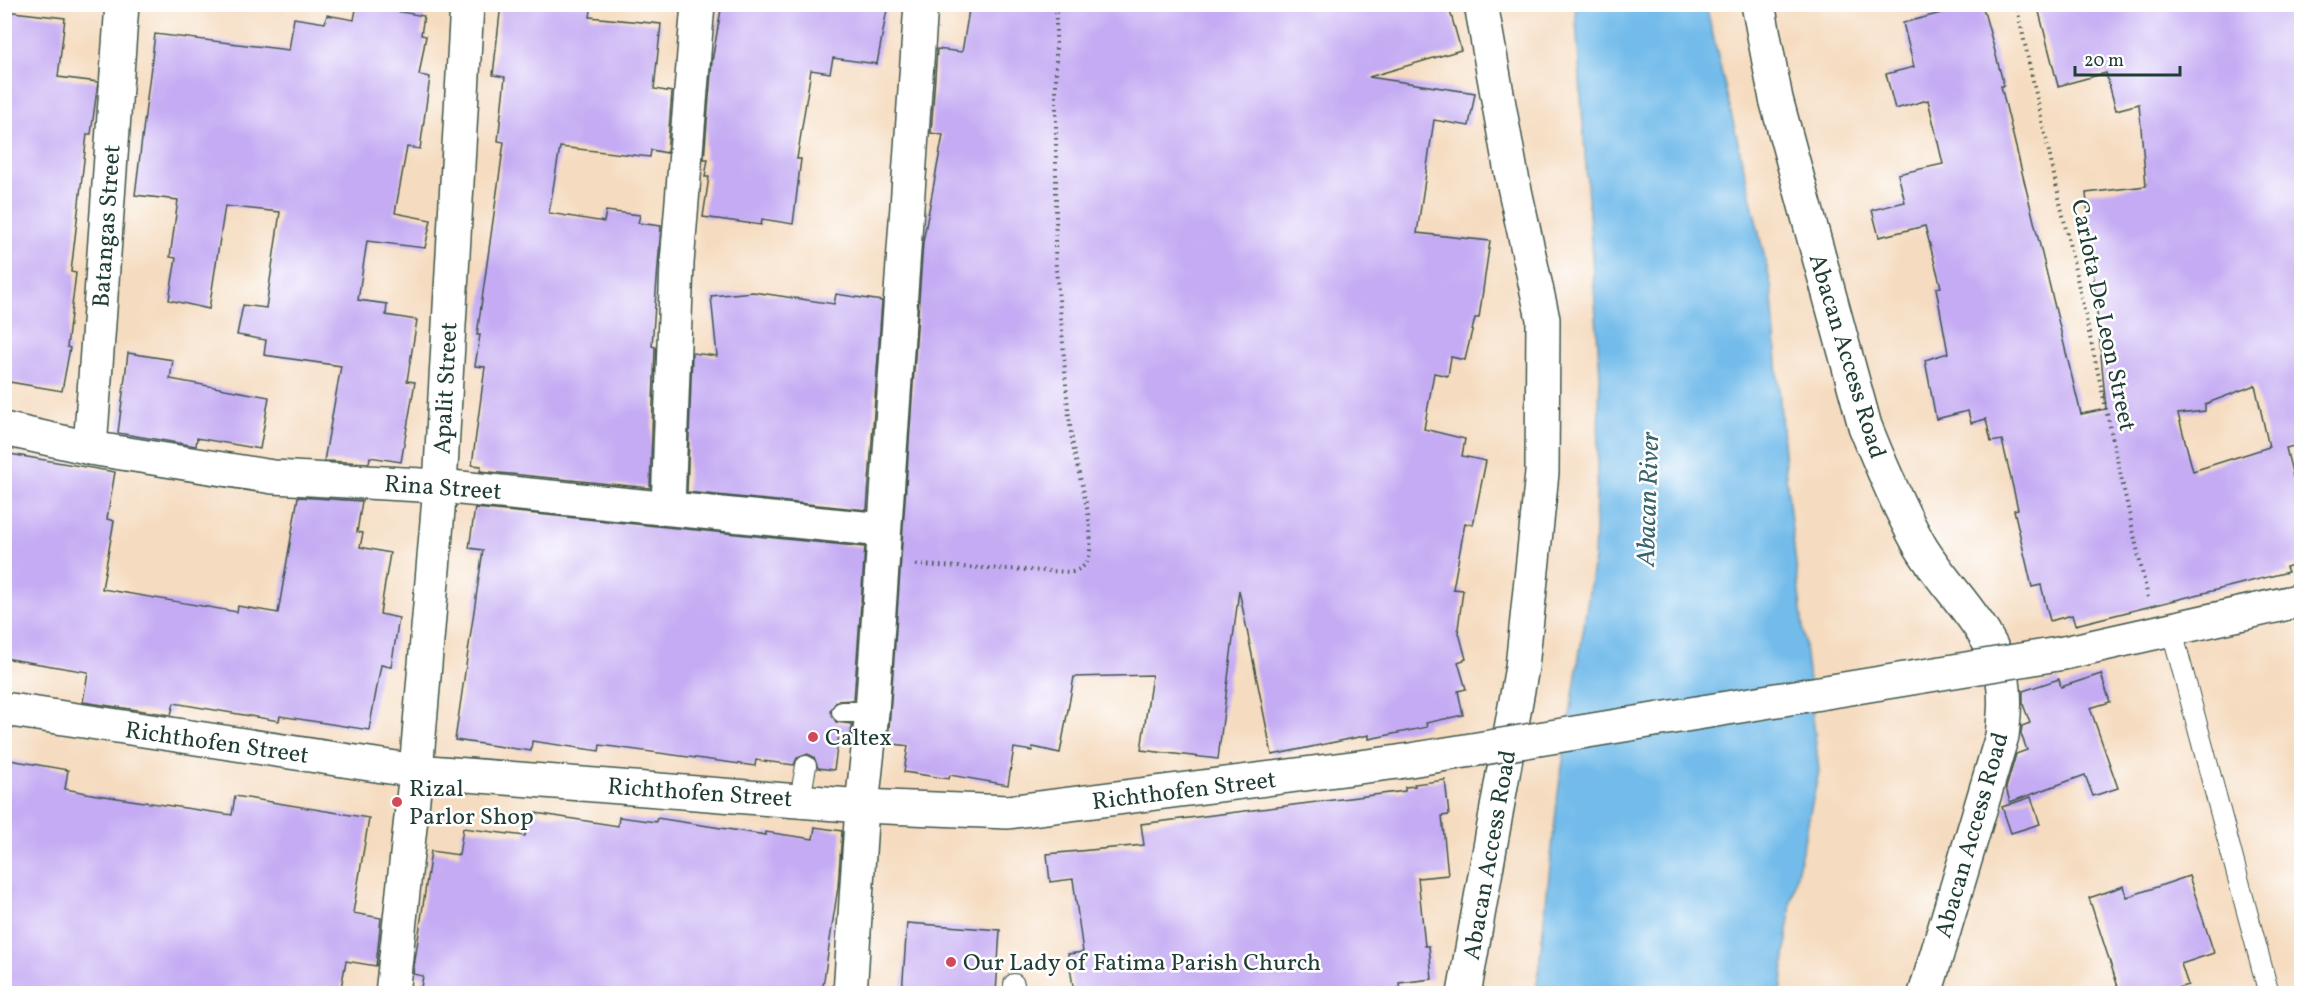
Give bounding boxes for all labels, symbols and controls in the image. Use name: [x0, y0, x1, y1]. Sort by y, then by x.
scale bar: [2075, 39, 2180, 77]
text: 20 m: [2084, 49, 2124, 74]
street label: Batangas Street: [85, 143, 131, 309]
street label: Carlota De Leon Street: [2061, 196, 2143, 434]
street label: Abacan Access Road: [1799, 250, 1893, 463]
street label: Apalit Street: [427, 321, 467, 455]
water label: Abacan River: [1629, 431, 1669, 568]
street label: Rina Street: [383, 468, 503, 510]
street label: Richthofen Street: [123, 714, 311, 774]
place label: Caltex: [825, 722, 892, 756]
street label: Abacan Access Road: [1927, 729, 2019, 942]
marker: Caltex: [806, 730, 820, 744]
street label: Abacan Access Road: [1456, 748, 1526, 963]
street label: Richthofen Street: [1090, 764, 1278, 820]
street label: Richthofen Street: [606, 771, 793, 817]
place label: Rizal Parlor Shop: [409, 773, 534, 835]
marker: Rizal Parlor Shop: [390, 795, 404, 809]
place label: Our Lady of Fatima Parish Church: [963, 947, 1321, 981]
marker: Our Lady of Fatima Parish Church: [944, 955, 958, 969]

